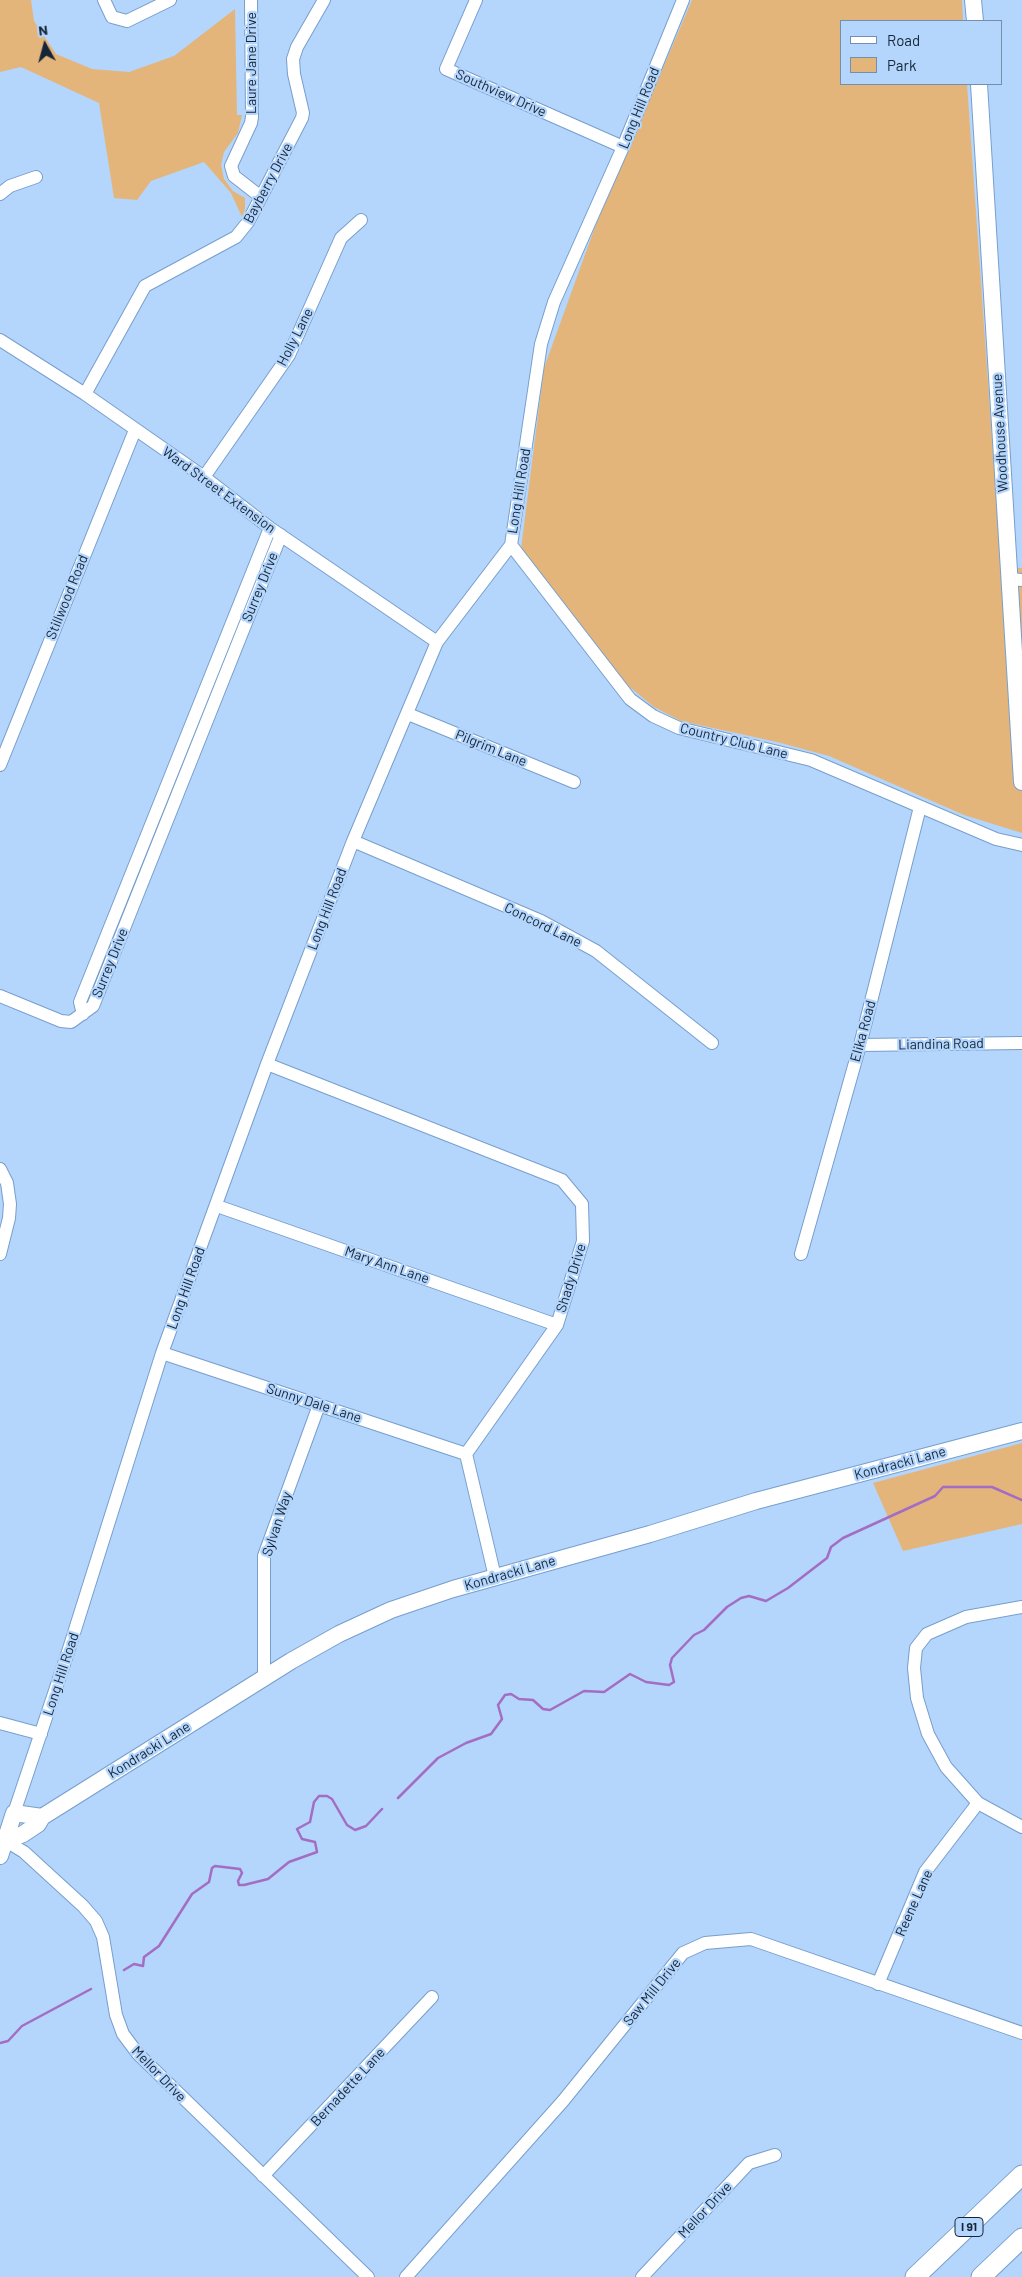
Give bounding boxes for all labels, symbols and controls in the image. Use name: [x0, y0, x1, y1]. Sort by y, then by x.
street label: Laure Jane Drive: [243, 12, 259, 114]
north arrow: [20, 20, 70, 70]
legend: [840, 20, 1002, 85]
text: N: [37, 21, 49, 39]
text: Road: [887, 31, 920, 49]
text: Park: [887, 56, 916, 74]
street label: Long Hill Road: [615, 65, 663, 151]
street label: Southview Drive: [453, 66, 549, 120]
street label: Bayberry Drive: [240, 140, 296, 226]
street label: Holly Lane: [273, 305, 317, 369]
street label: Woodhouse Avenue: [989, 373, 1011, 493]
street label: Ward Street Extension: [159, 443, 279, 537]
street label: Long Hill Road: [504, 447, 534, 535]
street label: Surrey Drive: [238, 550, 282, 624]
street label: Stillwood Road: [42, 552, 92, 642]
street label: Country Club Lane: [678, 719, 790, 763]
street label: Pilgrim Lane: [453, 726, 529, 770]
street label: Long Hill Road: [304, 866, 350, 952]
street label: Concord Lane: [502, 899, 584, 951]
street label: Surrey Drive: [88, 926, 132, 1000]
street label: Elika Road: [847, 998, 879, 1064]
street label: Liandina Road: [898, 1035, 984, 1053]
street label: Shady Drive: [553, 1242, 589, 1314]
street label: Mary Ann Lane: [343, 1243, 431, 1287]
street label: Long Hill Road: [163, 1245, 209, 1331]
street label: Sunny Dale Lane: [264, 1380, 364, 1426]
street label: Kondracki Lane: [852, 1443, 948, 1483]
street label: Sylvan Way: [259, 1490, 295, 1558]
street label: Kondracki Lane: [463, 1552, 557, 1594]
street label: Long Hill Road: [40, 1630, 82, 1718]
street label: Kondracki Lane: [105, 1718, 193, 1782]
street label: Reene Lane: [892, 1867, 936, 1939]
street label: Saw Mill Drive: [620, 1955, 684, 2029]
street label: Mellor Drive: [128, 2043, 190, 2105]
street label: Bernadette Lane: [307, 2044, 389, 2130]
street label: Mellor Drive: [675, 2178, 735, 2242]
road number: I 91: [955, 2218, 983, 2236]

